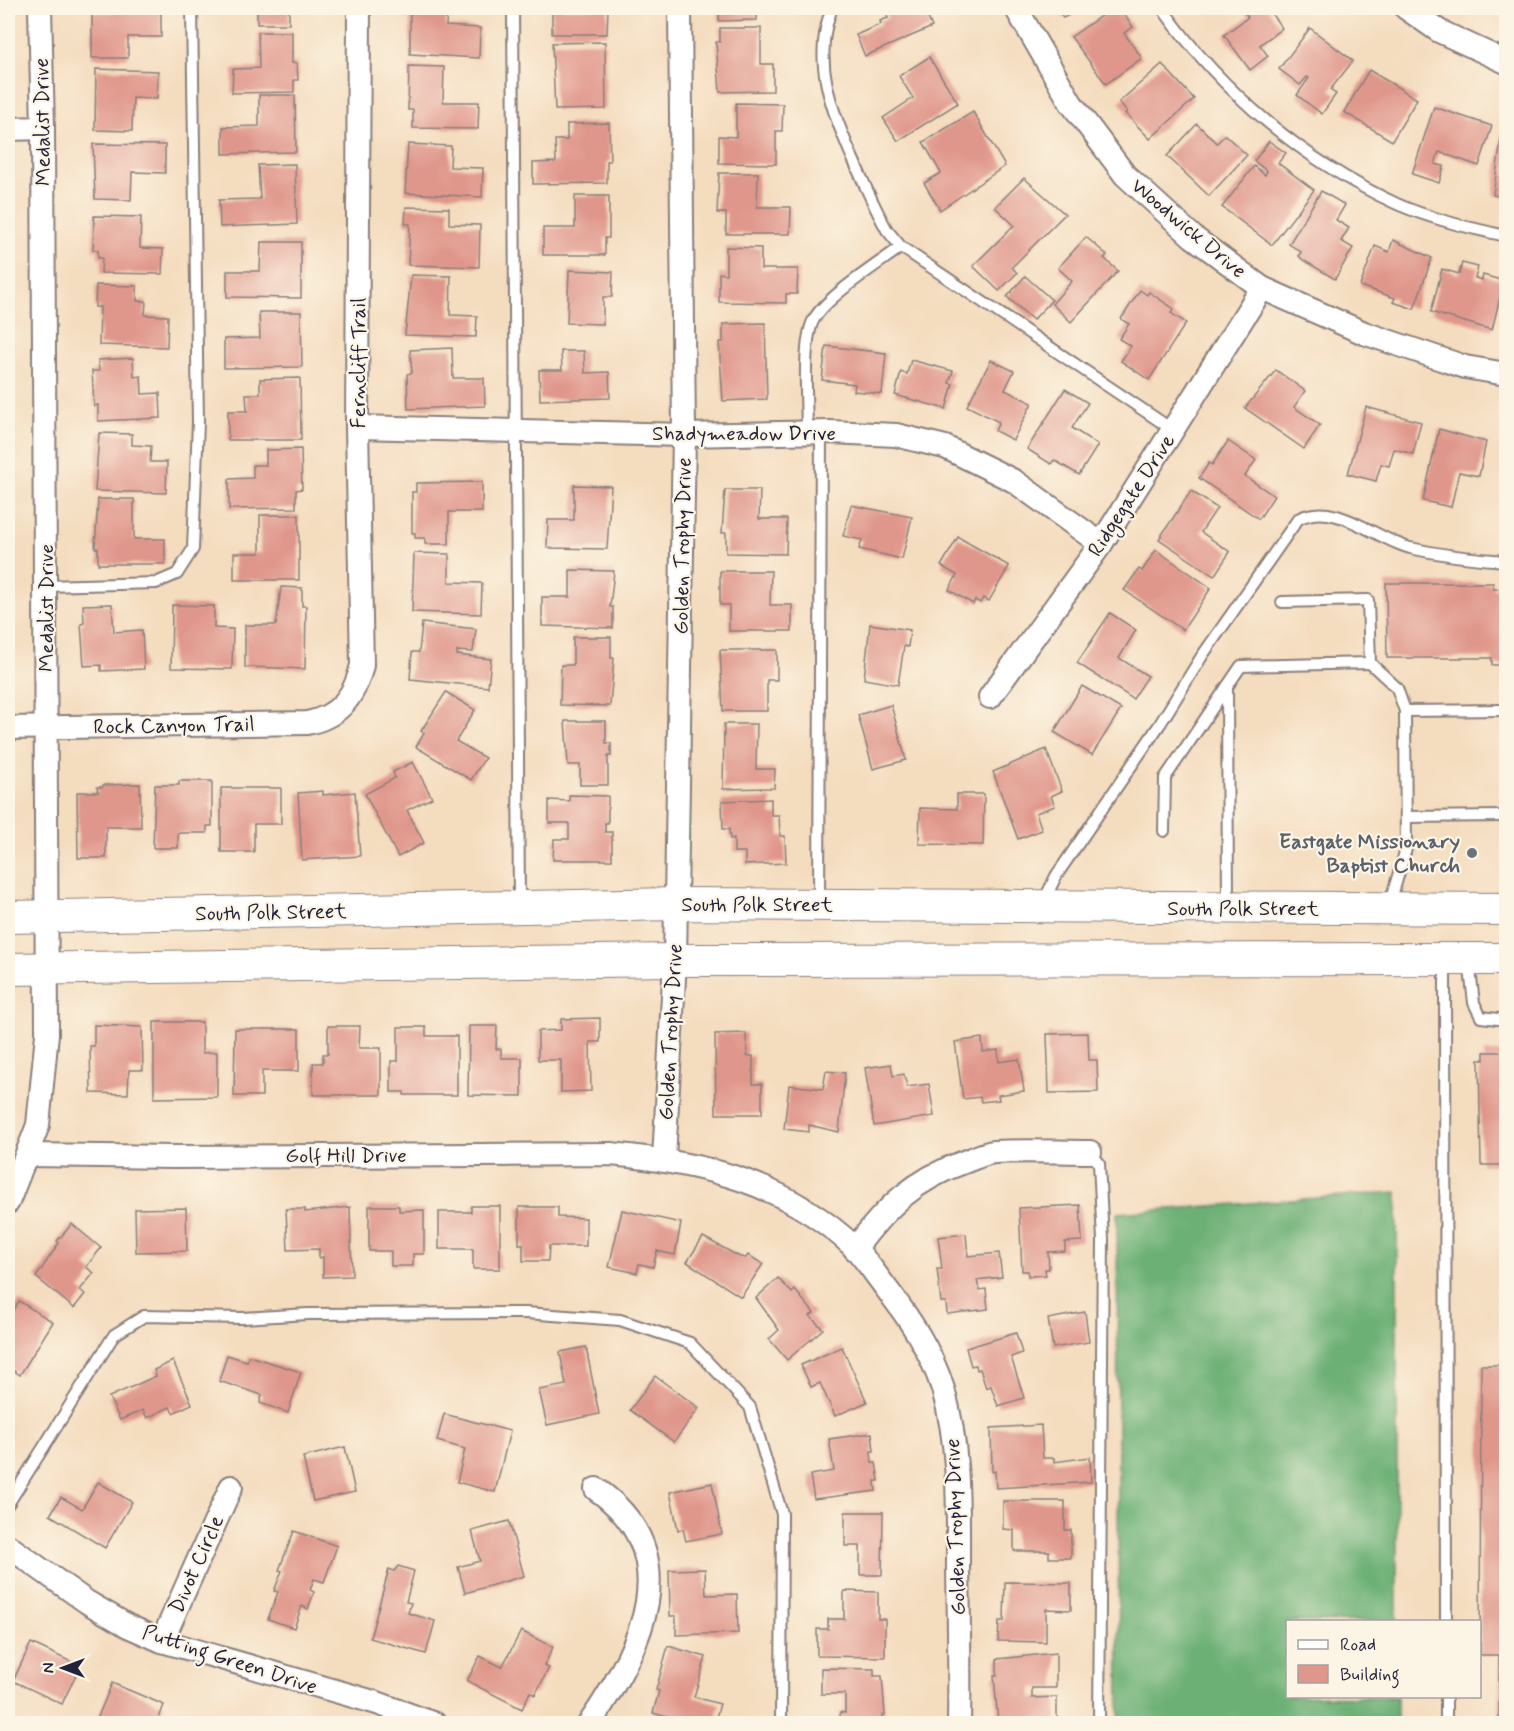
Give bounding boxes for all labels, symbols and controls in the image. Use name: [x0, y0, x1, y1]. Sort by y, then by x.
street label: Medalist Drive: [28, 58, 58, 186]
street label: Woodwick Drive: [1125, 172, 1252, 285]
street label: Ferncliff Trail: [345, 298, 373, 428]
street label: Shadymeadow Drive: [652, 420, 836, 448]
street label: Ridgegate Drive: [1082, 429, 1183, 563]
street label: Golden Trophy Drive: [667, 457, 699, 635]
street label: Medalist Drive: [33, 544, 61, 672]
street label: Rock Canyon Trail: [93, 711, 255, 741]
place label: Eastgate Missionary Baptist Church: [1279, 828, 1460, 880]
marker: Eastgate Missionary Baptist Church: [1465, 846, 1479, 860]
street label: South Polk Street: [681, 891, 833, 919]
street label: South Polk Street: [1167, 895, 1319, 923]
street label: South Polk Street: [195, 898, 348, 928]
street label: Golden Trophy Drive: [652, 943, 690, 1121]
street label: Golf Hill Drive: [285, 1142, 407, 1170]
street label: Golden Trophy Drive: [939, 1438, 973, 1616]
street label: Divot Circle: [163, 1511, 231, 1618]
street label: Putting Green Drive: [138, 1618, 321, 1703]
legend: [1286, 1620, 1481, 1698]
text: Road: [1340, 1633, 1376, 1657]
north arrow: [33, 1638, 93, 1698]
text: N: [39, 1663, 60, 1673]
text: Building: [1340, 1663, 1400, 1689]

